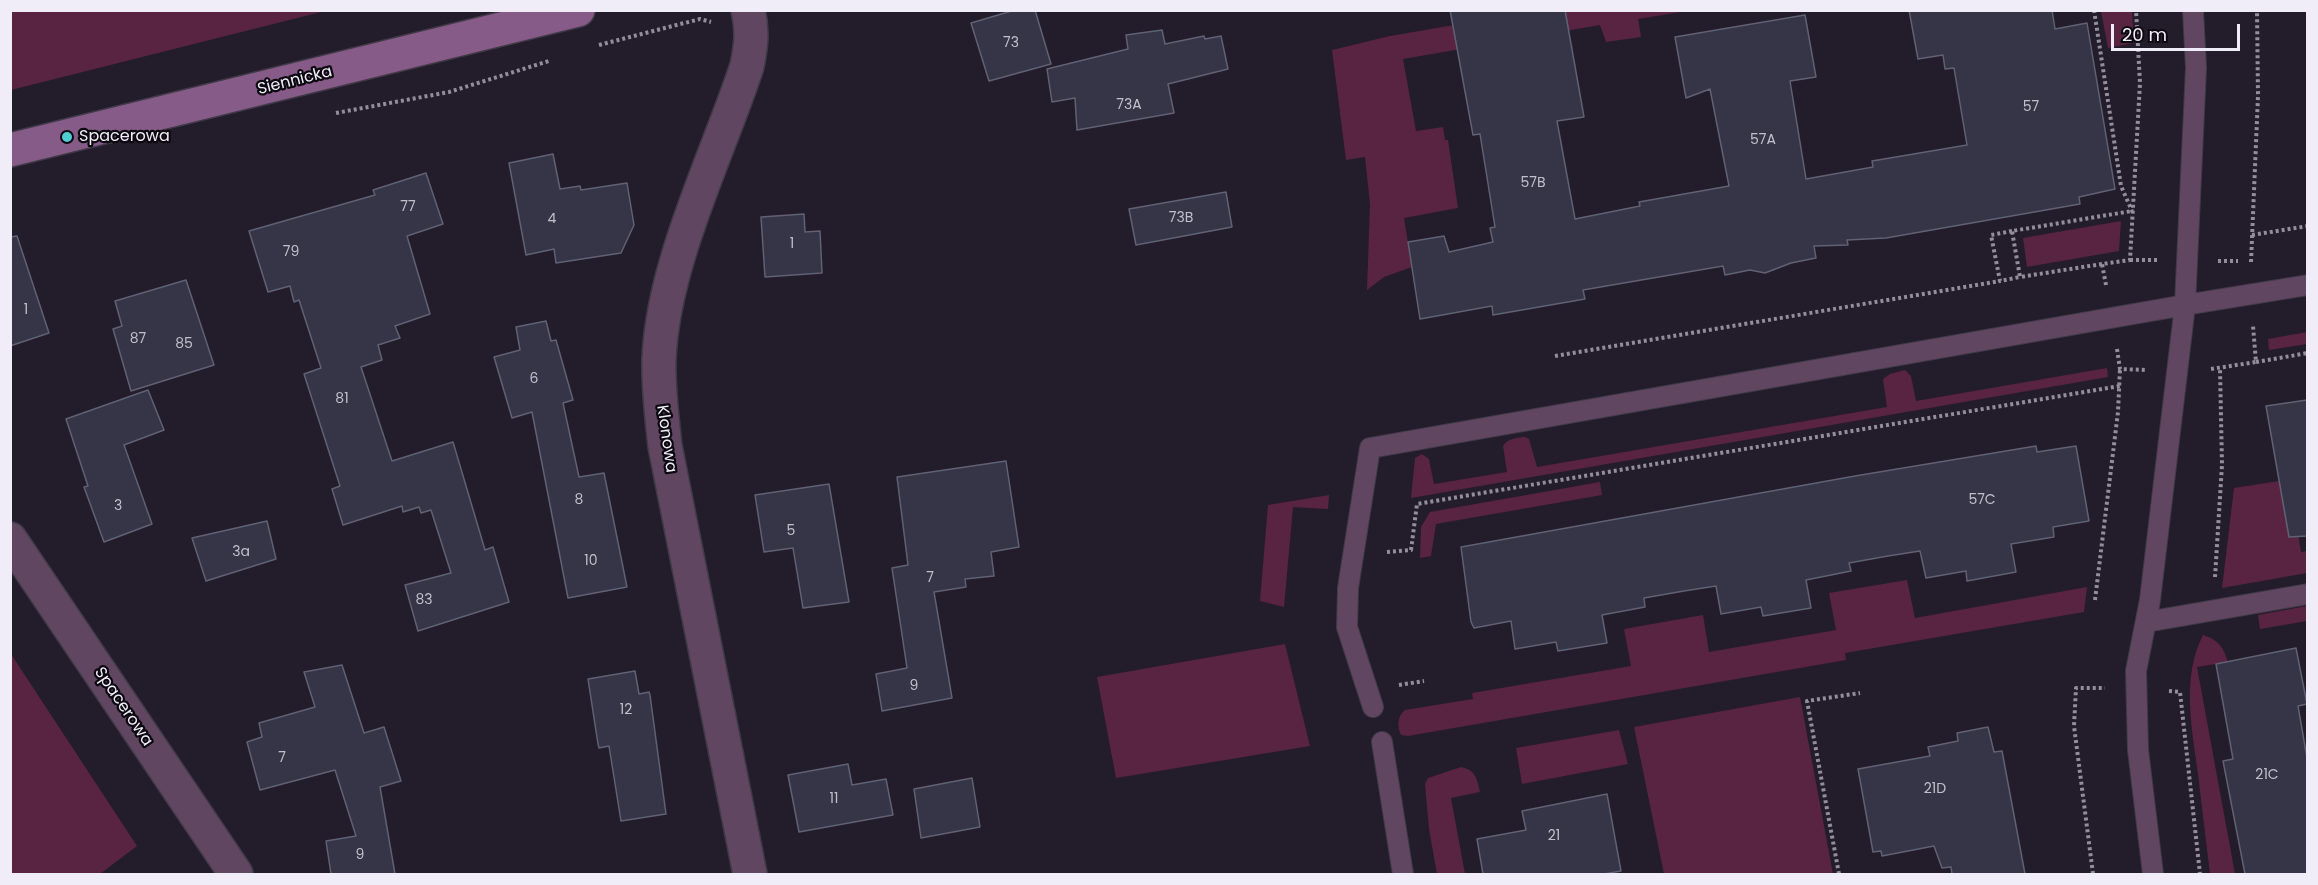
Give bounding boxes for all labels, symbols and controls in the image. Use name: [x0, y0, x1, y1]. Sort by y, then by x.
scale bar: [2114, 12, 2243, 50]
text: 20 m: [2122, 22, 2167, 47]
house number: 73: [1003, 35, 1019, 51]
street label: Siennicka: [256, 62, 334, 100]
house number: 73A: [1116, 97, 1142, 113]
house number: 57: [2023, 99, 2039, 115]
place label: Spacerowa: [79, 127, 170, 147]
marker: Spacerowa: [60, 130, 74, 144]
house number: 57A: [1750, 132, 1776, 148]
house number: 57B: [1520, 175, 1546, 191]
house number: 77: [400, 199, 416, 215]
house number: 73B: [1169, 210, 1193, 226]
house number: 4: [548, 211, 556, 227]
house number: 1: [790, 236, 794, 252]
house number: 79: [283, 244, 299, 260]
house number: 1: [24, 302, 28, 318]
house number: 87: [130, 331, 146, 347]
house number: 85: [175, 336, 193, 352]
house number: 6: [530, 371, 538, 387]
house number: 81: [335, 391, 349, 407]
street label: Klonowa: [652, 404, 680, 474]
house number: 8: [575, 492, 583, 508]
house number: 57C: [1968, 492, 1996, 508]
house number: 3: [114, 498, 122, 514]
house number: 5: [787, 523, 795, 539]
house number: 3a: [232, 544, 250, 560]
house number: 10: [584, 553, 598, 569]
house number: 7: [926, 570, 934, 586]
house number: 83: [415, 592, 433, 608]
street label: Spacerowa: [90, 664, 156, 750]
house number: 9: [910, 678, 918, 694]
house number: 12: [620, 702, 632, 718]
house number: 7: [278, 750, 286, 766]
house number: 21C: [2255, 767, 2279, 783]
house number: 21D: [1924, 781, 1946, 797]
house number: 11: [830, 791, 838, 807]
house number: 21: [1548, 828, 1560, 844]
house number: 9: [356, 847, 364, 863]

